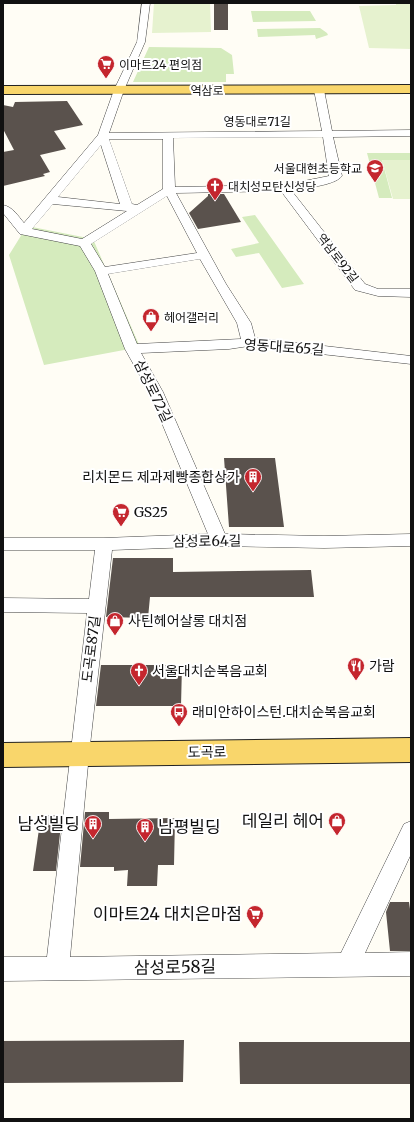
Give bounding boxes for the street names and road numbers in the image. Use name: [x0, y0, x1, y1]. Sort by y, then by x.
street label: 역삼로: [190, 83, 224, 98]
street label: 영동대로71길: [223, 114, 291, 129]
street label: 역삼로92길: [314, 230, 362, 286]
street label: 영동대로65길: [243, 335, 325, 359]
street label: 삼성로72길: [130, 357, 176, 425]
street label: 삼성로64길: [173, 531, 241, 551]
street label: 도곡로87길: [78, 614, 104, 684]
street label: 도곡로: [188, 743, 227, 761]
street label: 삼성로58길: [134, 955, 216, 979]

